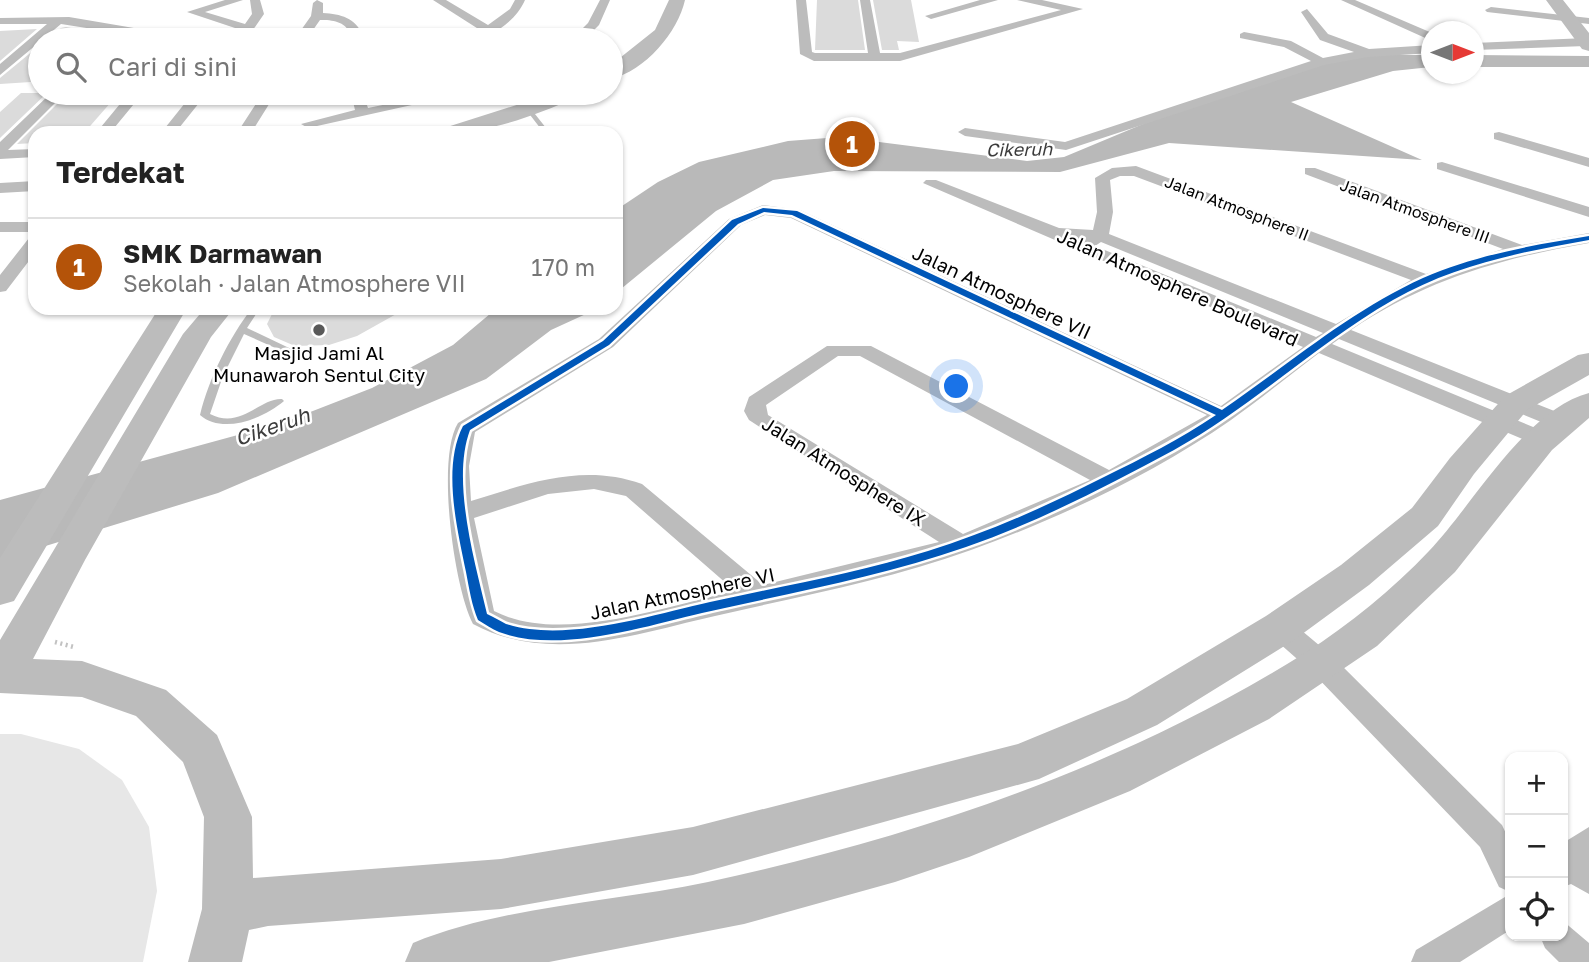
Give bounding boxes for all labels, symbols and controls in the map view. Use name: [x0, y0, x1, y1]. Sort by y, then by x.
north arrow: [1421, 21, 1484, 84]
search box: [28, 28, 623, 105]
icon: search: [52, 48, 90, 86]
text: Cari di sini: [108, 51, 237, 82]
pin: 1: [829, 118, 875, 170]
water label: Cikeruh: [986, 137, 1053, 161]
text: Terdekat: [56, 154, 185, 190]
street label: Jalan Atmosphere II: [1162, 171, 1312, 245]
street label: Jalan Atmosphere III: [1337, 175, 1493, 247]
street label: Jalan Atmosphere Boulevard: [1054, 223, 1302, 351]
text: SMK Darmawan: [123, 238, 322, 269]
street label: Jalan Atmosphere VII: [909, 240, 1095, 344]
text: 1: [73, 253, 85, 281]
text: 170 m: [531, 253, 595, 281]
text: Sekolah · Jalan Atmosphere VII: [123, 269, 466, 297]
marker: Masjid Jami Al Munawaroh Sentul City: [311, 322, 327, 338]
place label: Masjid Jami Al Munawaroh Sentul City: [213, 341, 425, 386]
your location: [939, 369, 973, 403]
water label: Cikeruh: [231, 401, 314, 451]
street label: Jalan Atmosphere IX: [758, 411, 930, 531]
street label: Jalan Atmosphere VI: [587, 562, 777, 624]
map controls: [1505, 752, 1568, 941]
button: +: [1505, 752, 1568, 815]
button: −: [1505, 815, 1568, 878]
button: locate: [1505, 878, 1568, 941]

